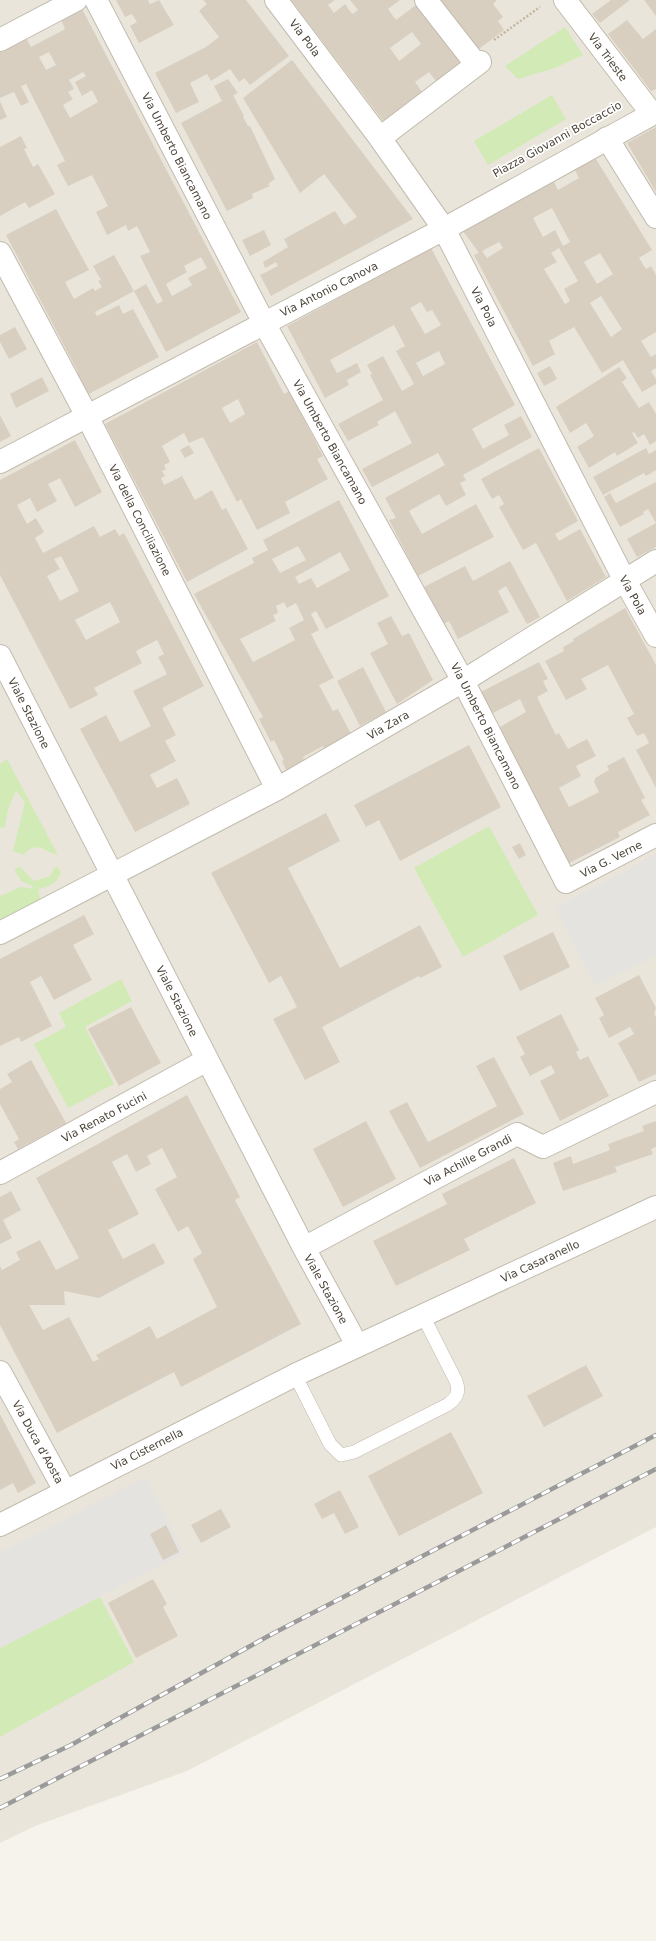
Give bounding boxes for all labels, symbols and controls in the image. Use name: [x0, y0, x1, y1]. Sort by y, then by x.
street label: Via Pola: [286, 17, 323, 60]
street label: Via Trieste: [585, 31, 630, 84]
street label: Via Umberto Biancamano: [139, 91, 214, 222]
street label: Piazza Giovanni Boccaccio: [491, 98, 624, 180]
street label: Via Antonio Canova: [278, 259, 380, 320]
street label: Via Pola: [468, 285, 499, 329]
street label: Via Umberto Biancamano: [290, 378, 369, 507]
street label: Via della Conciliazione: [106, 462, 173, 578]
street label: Via Pola: [616, 573, 649, 617]
street label: Via Umberto Biancamano: [448, 661, 523, 792]
street label: Viale Stazione: [5, 676, 52, 751]
street label: Via Zara: [365, 708, 411, 743]
street label: Via G. Verne: [578, 838, 644, 881]
street label: Viale Stazione: [153, 964, 200, 1039]
street label: Via Renato Fucini: [59, 1090, 149, 1145]
street label: Via Achille Grandi: [422, 1132, 514, 1189]
street label: Via Casaranello: [499, 1237, 582, 1285]
street label: Viale Stazione: [301, 1252, 350, 1327]
street label: Via Duca d'Aosta: [9, 1398, 66, 1486]
street label: Via Cisternella: [109, 1426, 185, 1473]

